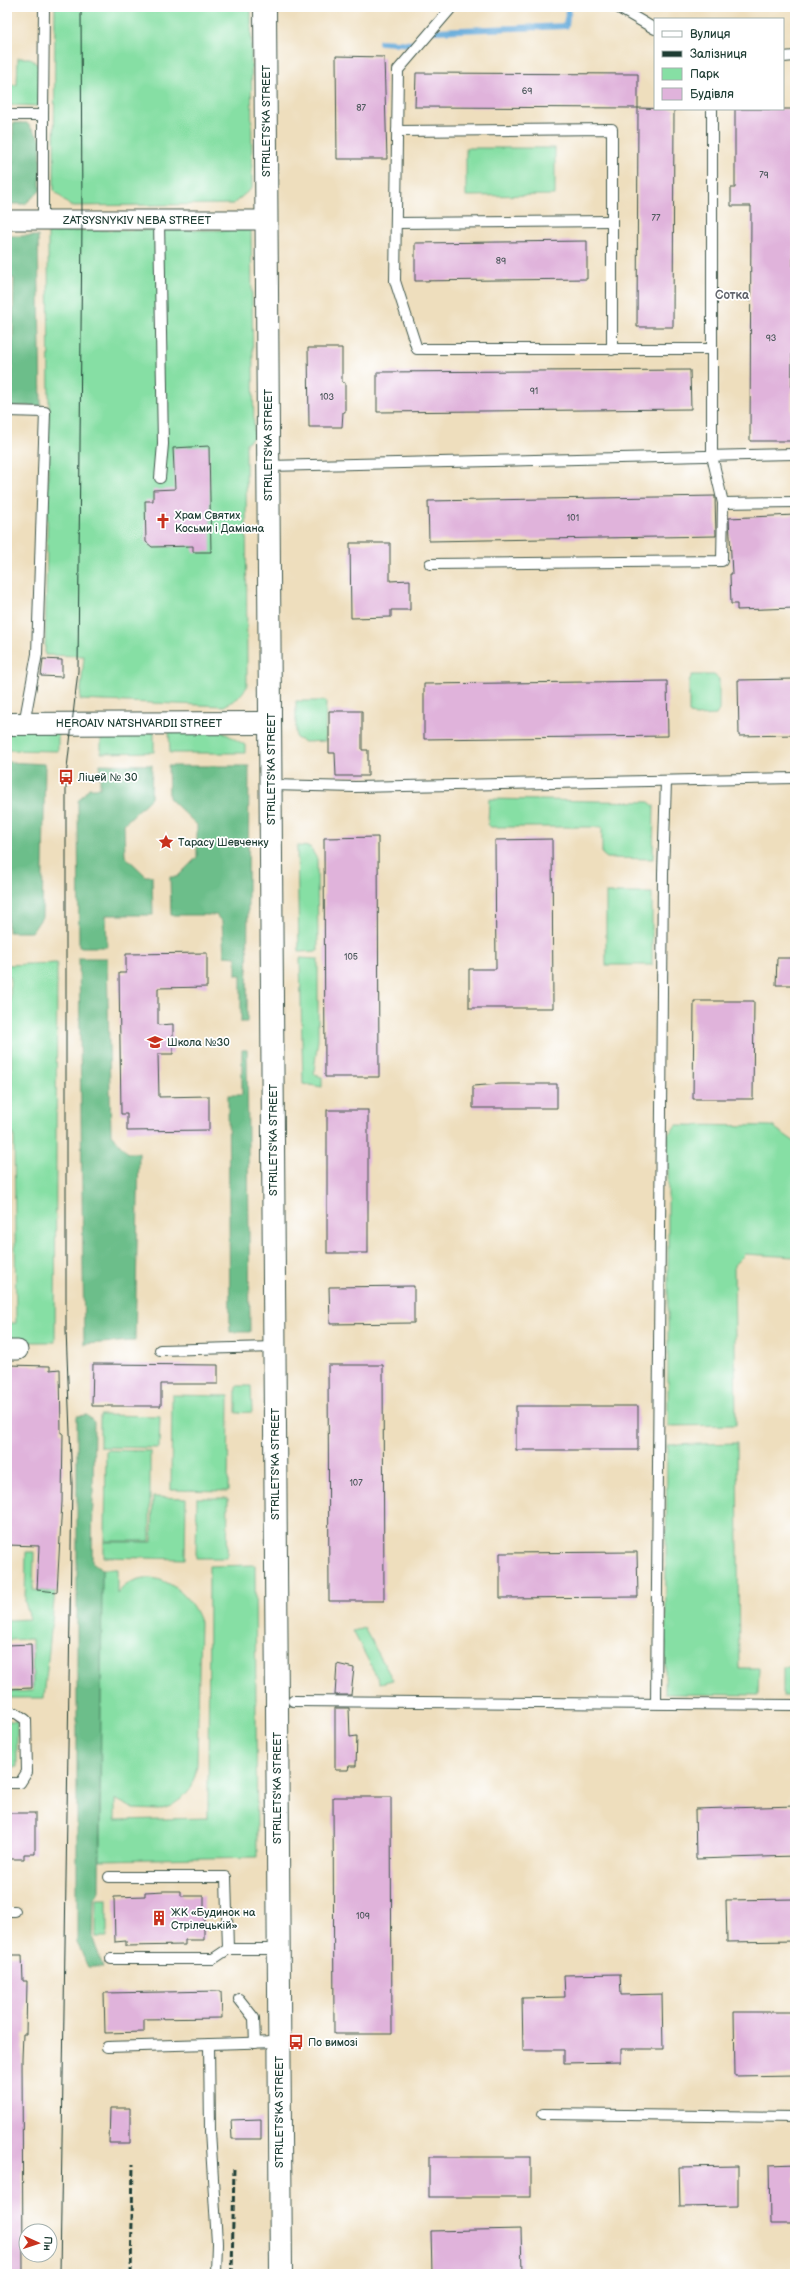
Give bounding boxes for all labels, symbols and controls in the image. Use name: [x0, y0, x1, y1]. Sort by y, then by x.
legend: [654, 18, 784, 110]
text: Вулиця: [690, 27, 731, 42]
text: Залізниця: [690, 47, 747, 62]
street label: STRILETS'KA STREET: [260, 65, 273, 177]
text: Парк: [690, 67, 720, 82]
house number: 69: [522, 86, 532, 97]
text: Будівля: [690, 87, 734, 102]
house number: 87: [356, 103, 366, 114]
house number: 79: [759, 170, 769, 181]
house number: 77: [652, 213, 661, 224]
street label: ZATSYSNYKIV NEBA STREET: [62, 214, 211, 227]
house number: 89: [496, 256, 506, 267]
district label: Сотка: [715, 288, 750, 303]
house number: 93: [766, 333, 777, 344]
house number: 91: [530, 386, 538, 397]
street label: STRILETS'KA STREET: [262, 389, 275, 501]
house number: 103: [320, 392, 335, 403]
place label: Храм Святих Косьми і Даміана: [175, 509, 265, 535]
church icon: Храм Святих Косьми і Даміана: [154, 512, 172, 530]
house number: 101: [567, 513, 579, 524]
street label: STRILETS'KA STREET: [265, 713, 278, 825]
street label: HEROAIV NATSHVARDII STREET: [56, 717, 223, 730]
bus stop icon: Ліцей № 30: [57, 768, 75, 786]
place label: Ліцей № 30: [77, 771, 138, 784]
place icon: Тарасу Шевченку: [157, 833, 175, 851]
place label: Тарасу Шевченку: [178, 836, 269, 849]
house number: 105: [344, 952, 358, 963]
school or university icon: Школа №30: [146, 1033, 164, 1051]
place label: Школа №30: [167, 1036, 230, 1049]
street label: STRILETS'KA STREET: [267, 1084, 280, 1196]
street label: STRILETS'KA STREET: [269, 1408, 282, 1520]
house number: 107: [349, 1478, 363, 1489]
street label: STRILETS'KA STREET: [271, 1732, 284, 1844]
place label: ЖК «Будинок на Стрілецькій»: [171, 1906, 256, 1932]
building icon: ЖК «Будинок на Стрілецькій»: [150, 1909, 168, 1927]
house number: 109: [356, 1911, 370, 1922]
bus stop icon: По вимозі: [287, 2033, 305, 2051]
place label: По вимозі: [308, 2036, 358, 2049]
street label: STRILETS'KA STREET: [273, 2056, 286, 2168]
north arrow: [18, 2223, 58, 2263]
text: Пн: [41, 2236, 54, 2251]

